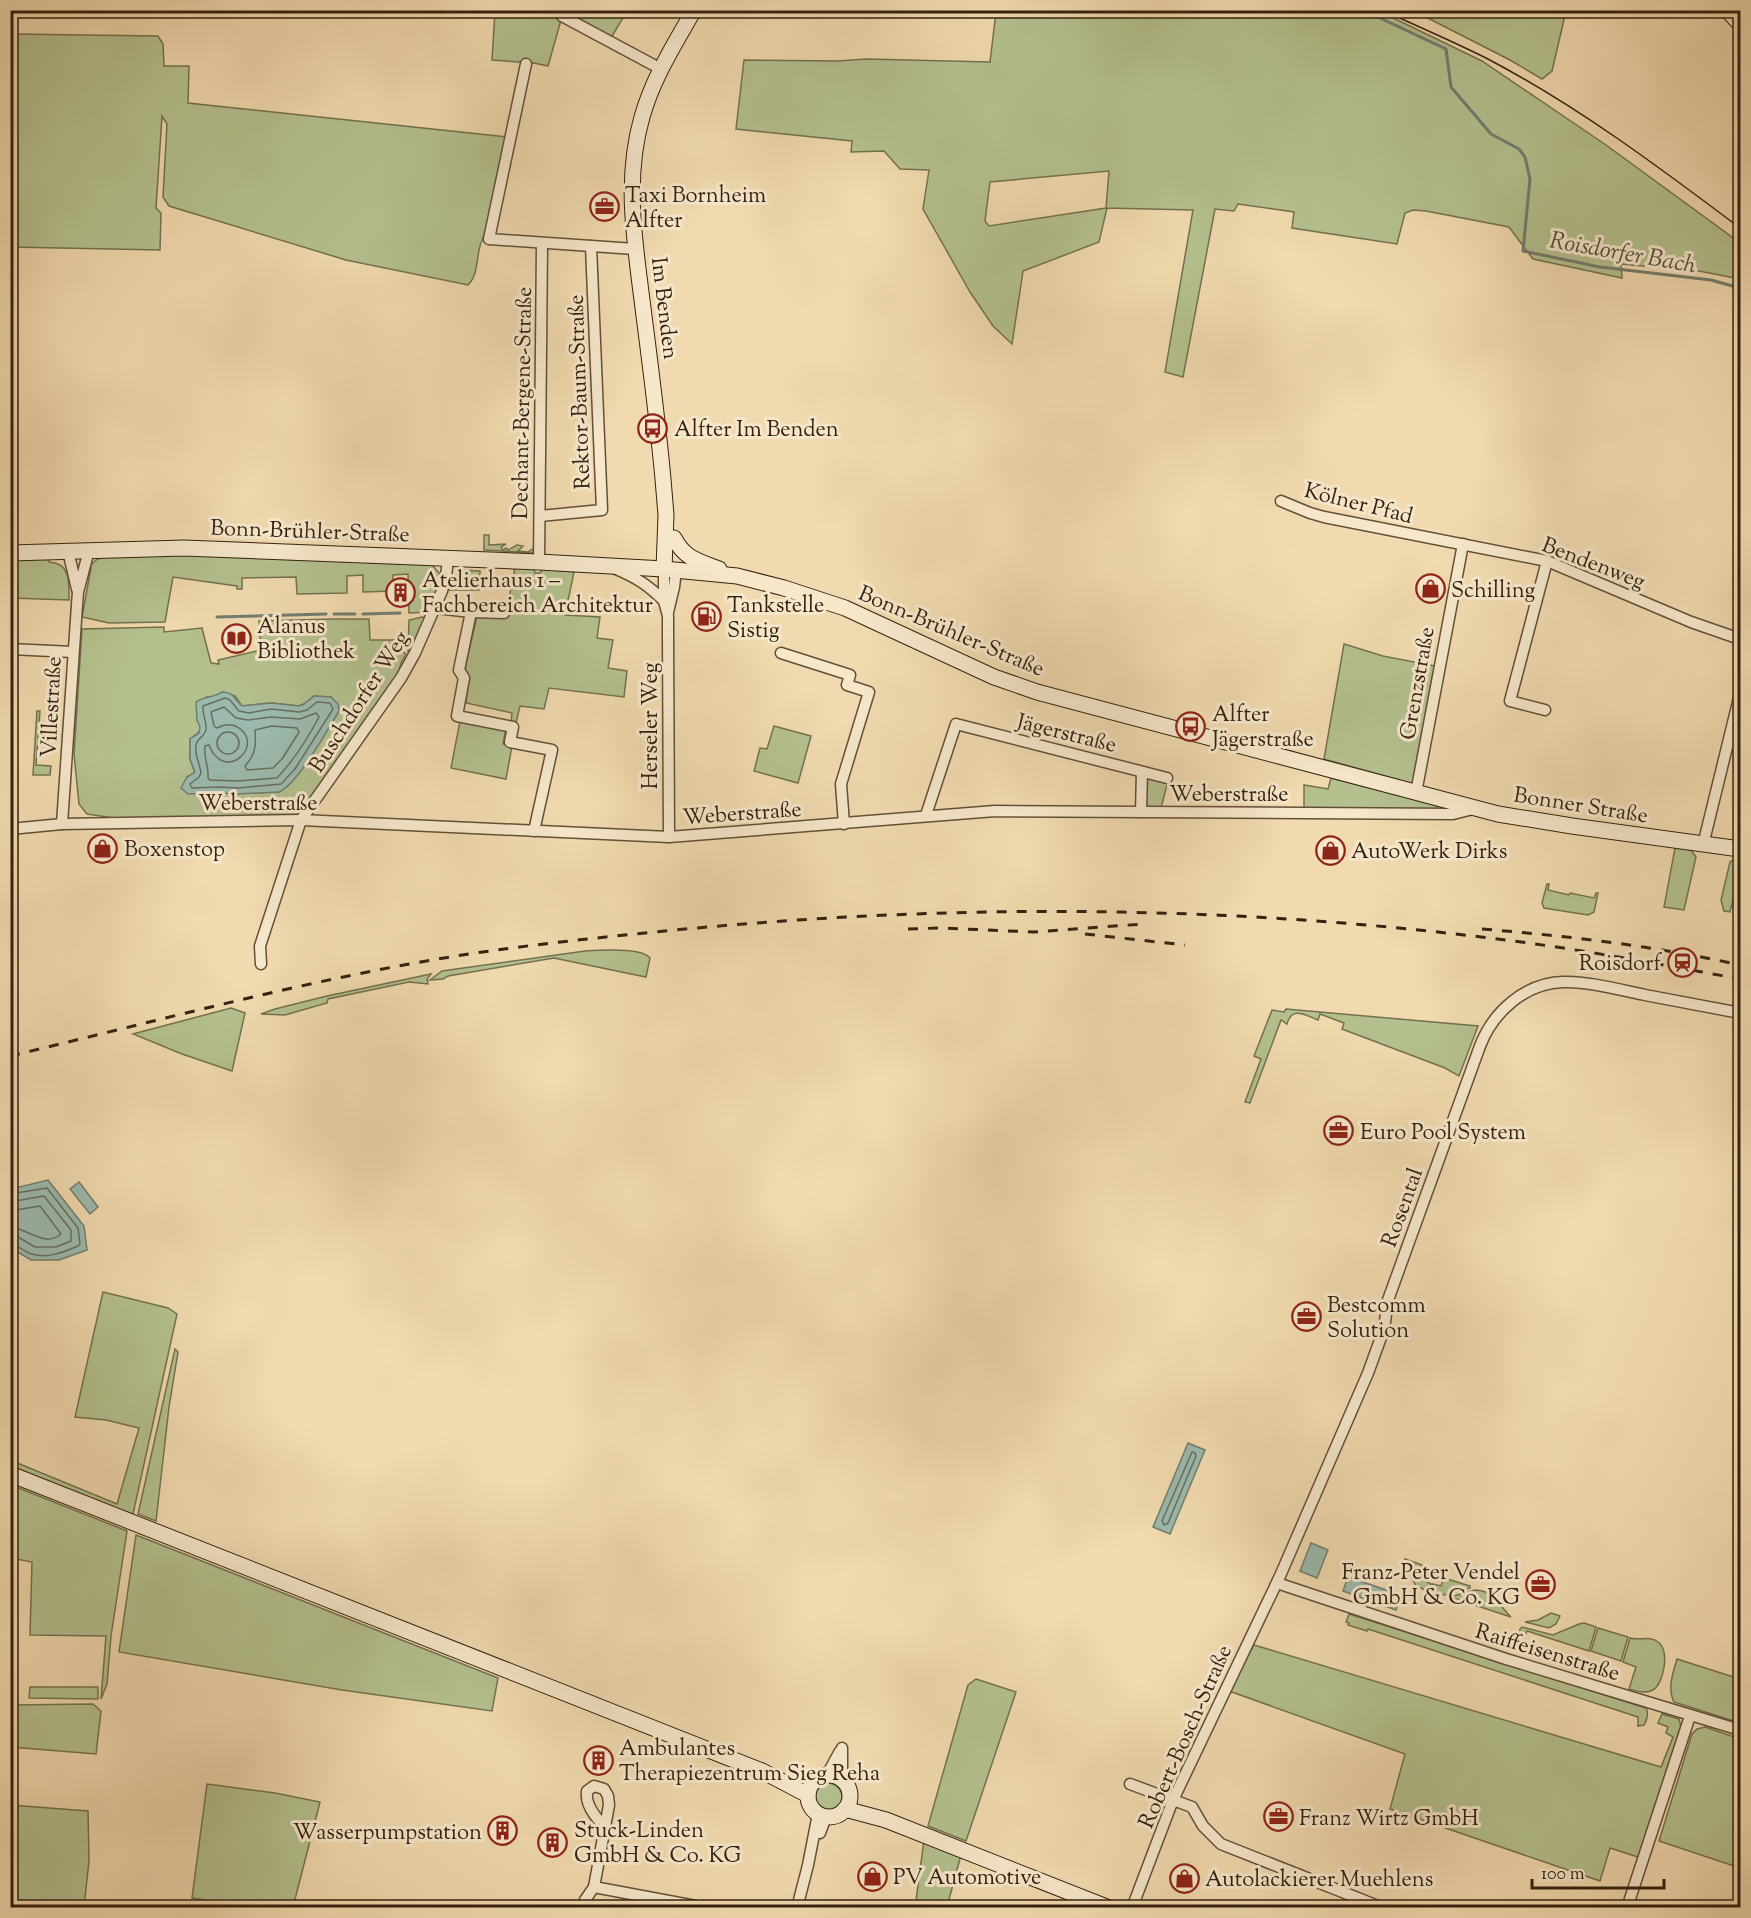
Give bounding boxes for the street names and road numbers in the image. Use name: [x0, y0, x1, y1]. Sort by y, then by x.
street label: Im Benden: [641, 256, 685, 361]
street label: Dechant-Bergene-Straße: [506, 286, 542, 520]
street label: Rektor-Baum-Straße: [562, 294, 600, 490]
street label: Kölner Pfad: [1301, 476, 1416, 534]
street label: Bonn-Brühler-Straße: [210, 514, 410, 552]
street label: Bendenweg: [1537, 530, 1650, 599]
street label: Bonn-Brühler-Straße: [853, 579, 1049, 686]
street label: Grenzstraße: [1393, 624, 1445, 743]
street label: Buschdorfer Weg: [302, 625, 419, 780]
street label: Villestraße: [34, 656, 72, 759]
street label: Herseler Weg: [636, 662, 668, 790]
street label: Jägerstraße: [1012, 707, 1120, 763]
street label: Weberstraße: [1169, 780, 1289, 812]
street label: Bonner Straße: [1511, 781, 1650, 833]
street label: Weberstraße: [198, 789, 318, 821]
street label: Weberstraße: [682, 795, 803, 835]
street label: Rosental: [1375, 1164, 1433, 1252]
street label: Raiffeisenstraße: [1471, 1617, 1623, 1691]
street label: Robert-Bosch-Straße: [1132, 1640, 1242, 1834]

